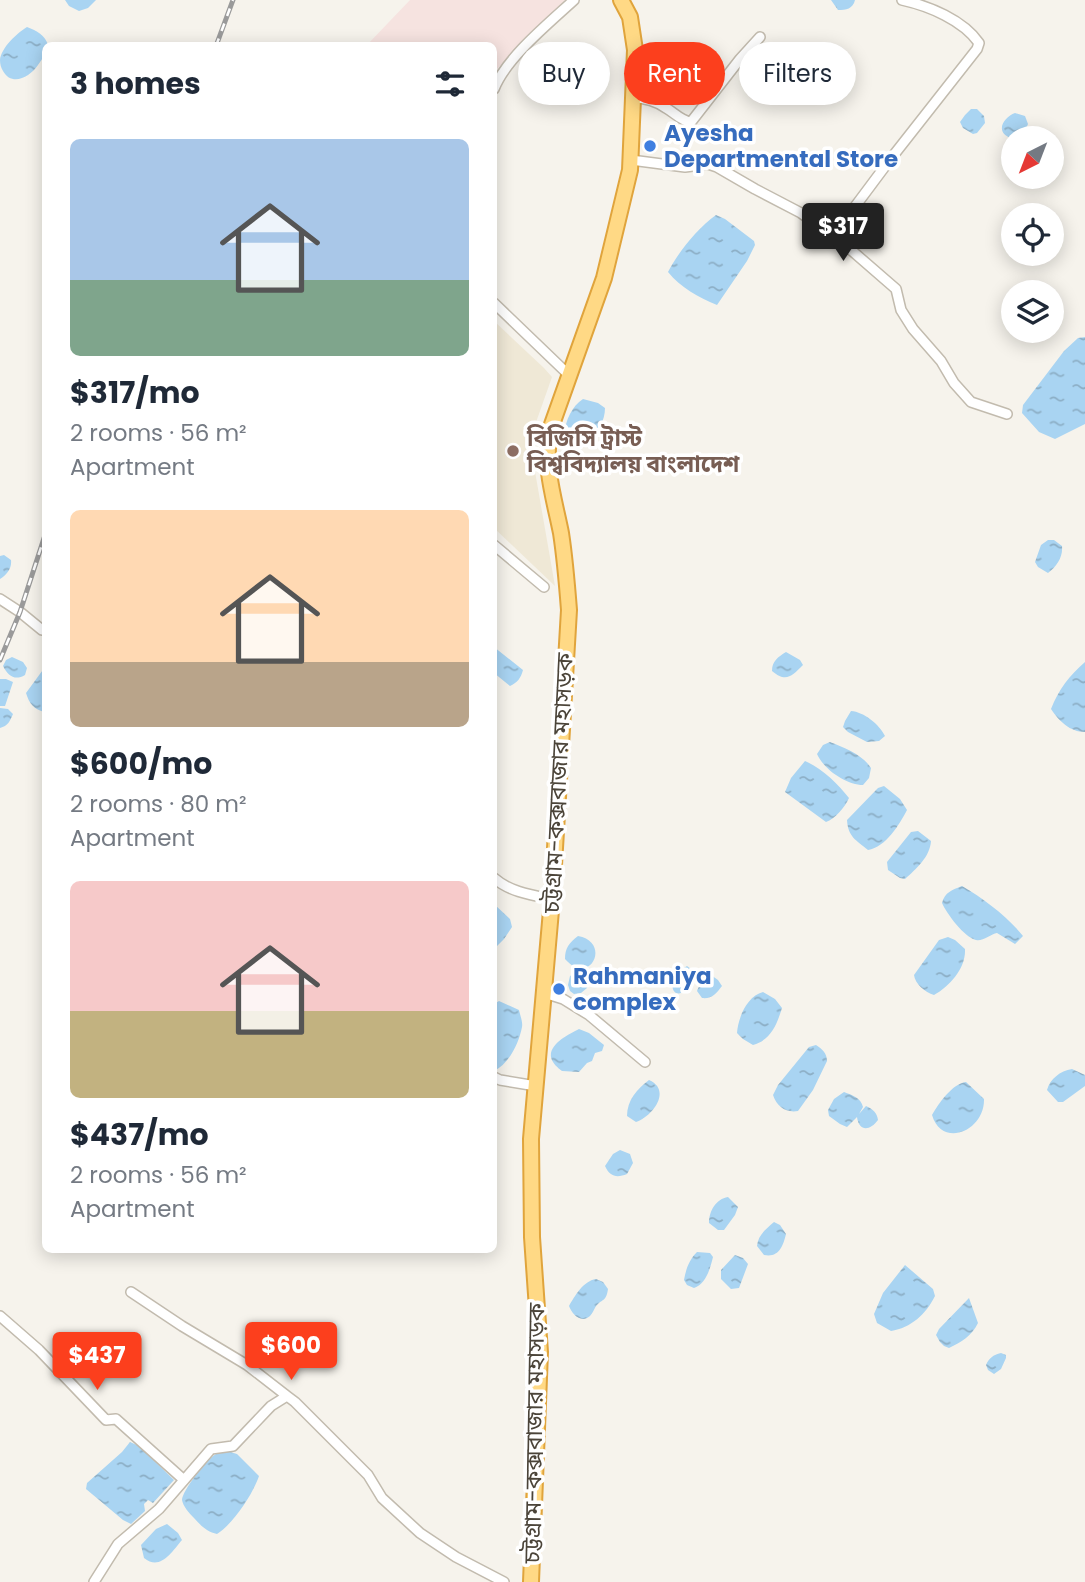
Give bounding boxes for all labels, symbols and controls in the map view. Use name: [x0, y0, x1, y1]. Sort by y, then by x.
chip: Buy: [518, 42, 610, 105]
chip: Rent: [624, 42, 725, 105]
chip: Filters: [739, 42, 856, 105]
text: 3 homes: [70, 62, 201, 105]
icon: filters: [431, 65, 469, 103]
place label: Ayesha Departmental Store: [664, 117, 898, 175]
north arrow: [1001, 126, 1064, 189]
map controls: [1001, 126, 1064, 343]
marker: Ayesha Departmental Store: [642, 138, 658, 154]
icon: home: [207, 185, 333, 311]
button: locate: [1001, 203, 1064, 266]
pin: $317: [802, 204, 884, 263]
text: $317: [818, 210, 868, 242]
button: layers: [1001, 280, 1064, 343]
text: $317/mo: [70, 371, 200, 414]
text: 2 rooms · 56 m²: [70, 417, 247, 449]
place label: বিজিসি ট্রাস্ট বিশ্ববিদ্যালয় বাংলাদেশ: [526, 422, 740, 480]
marker: বিজিসি ট্রাস্ট বিশ্ববিদ্যালয় বাংলাদেশ: [505, 443, 521, 459]
text: Apartment: [70, 451, 195, 483]
icon: home: [207, 556, 333, 682]
street label: চট্টগ্রাম-কক্সবাজার মহাসড়ক: [535, 652, 581, 915]
text: $600/mo: [70, 742, 212, 785]
text: 2 rooms · 80 m²: [70, 788, 247, 820]
text: Apartment: [70, 822, 195, 854]
icon: home: [207, 927, 333, 1053]
place label: Rahmaniya complex: [573, 960, 712, 1018]
marker: Rahmaniya complex: [551, 981, 567, 997]
text: $437/mo: [70, 1113, 209, 1156]
text: 2 rooms · 56 m²: [70, 1159, 247, 1191]
text: Apartment: [70, 1193, 195, 1225]
street label: চট্টগ্রাম-কক্সবাজার মহাসড়ক: [516, 1302, 552, 1565]
pin: $600: [250, 1322, 332, 1382]
text: $600: [261, 1329, 321, 1361]
pin: $437: [56, 1332, 138, 1392]
text: $437: [69, 1339, 125, 1371]

